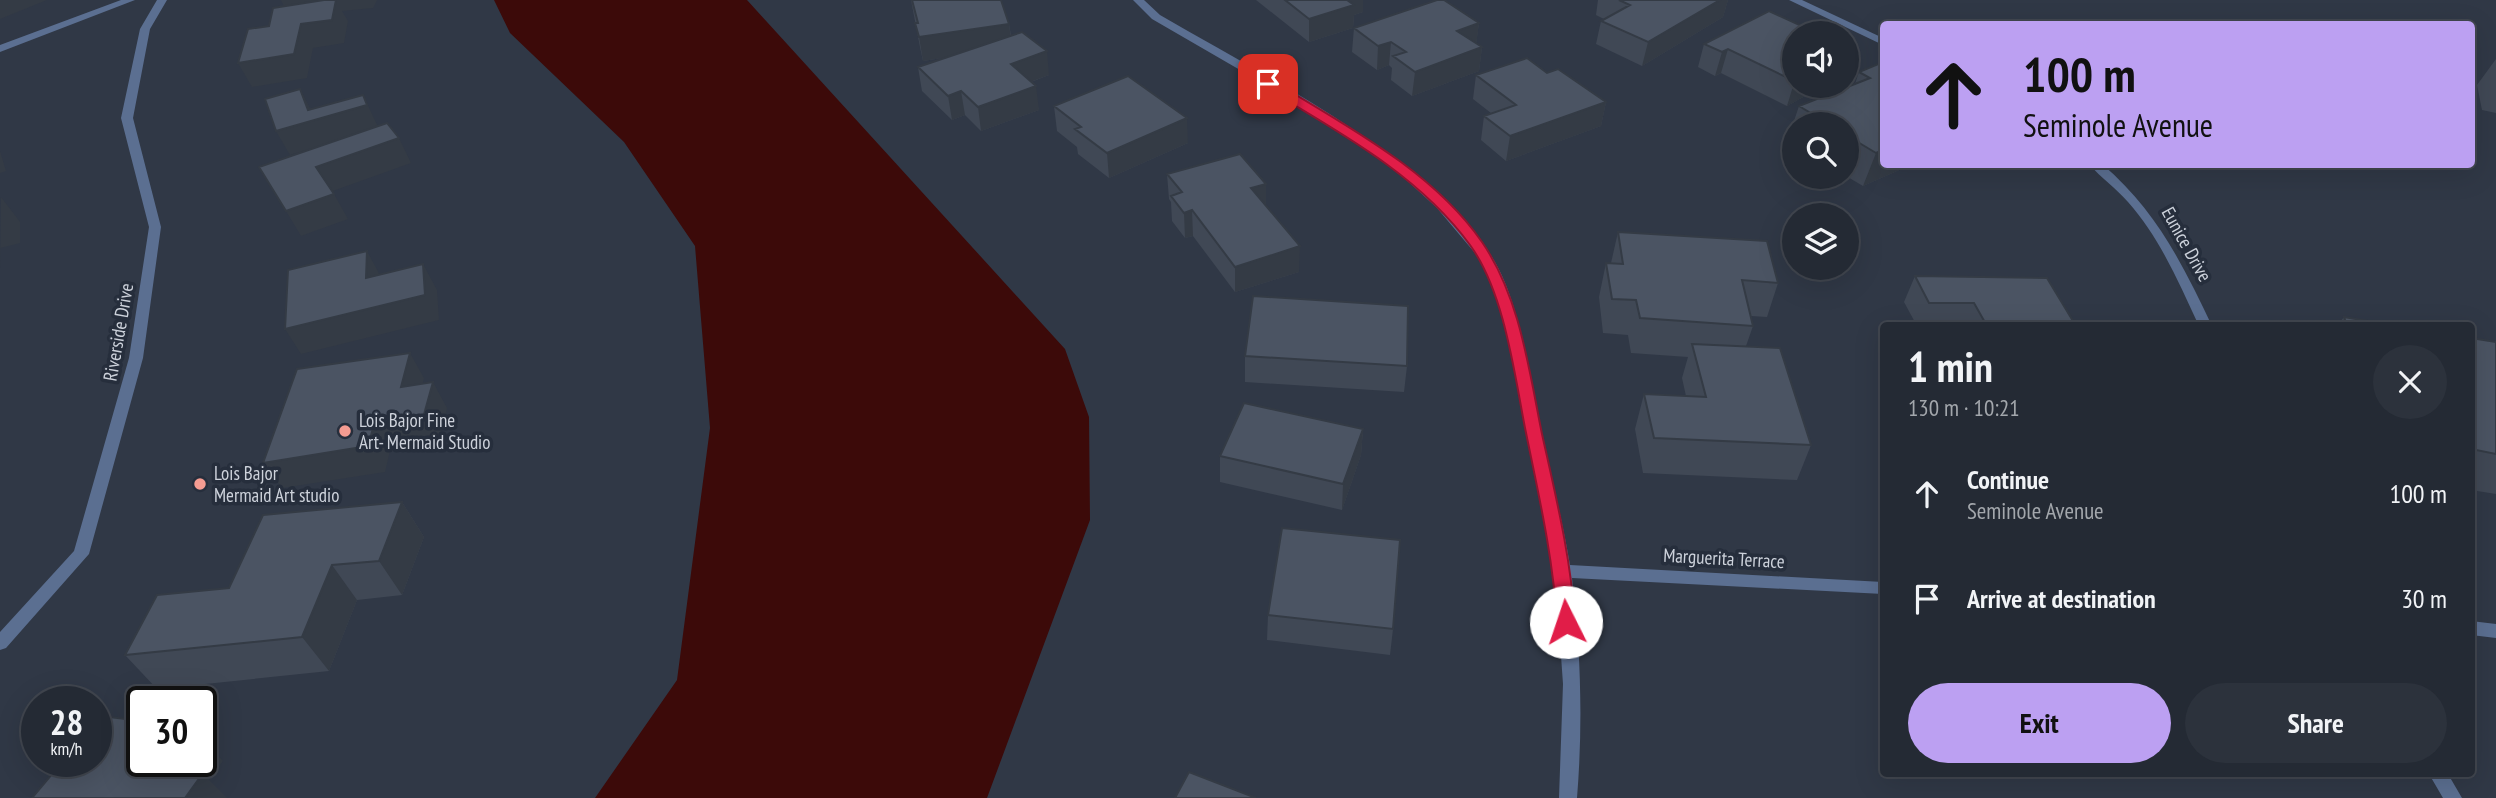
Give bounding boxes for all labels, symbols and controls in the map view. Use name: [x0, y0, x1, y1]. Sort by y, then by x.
map controls: [1782, 21, 1859, 280]
button: sound: [1782, 21, 1859, 98]
text: 100 m: [2023, 42, 2136, 106]
icon: ahead: [1908, 49, 1999, 140]
pin: [1238, 54, 1298, 114]
icon: arrive: [1249, 65, 1287, 103]
text: Seminole Avenue: [2023, 104, 2213, 146]
button: search: [1782, 112, 1859, 189]
street label: Eunice Drive: [2157, 202, 2217, 286]
button: layers: [1782, 203, 1859, 280]
street label: Riverside Drive: [98, 281, 138, 383]
text: 1 min: [1908, 339, 1993, 394]
button: close: [2373, 345, 2447, 419]
text: 130 m · 10:21: [1908, 393, 2020, 422]
place label: Lois Bajor Fine Art- Mermaid Studio: [359, 408, 490, 454]
marker: Lois Bajor Fine Art- Mermaid Studio: [337, 423, 353, 439]
place label: Lois Bajor Mermaid Art studio: [214, 461, 339, 507]
text: Continue: [1967, 463, 2049, 496]
icon: ahead: [1908, 475, 1946, 513]
marker: Lois Bajor Mermaid Art studio: [192, 476, 208, 492]
text: 100 m: [2389, 477, 2447, 510]
text: Seminole Avenue: [1967, 496, 2104, 525]
street label: Marguerita Terrace: [1663, 543, 1785, 573]
icon: arrive: [1908, 580, 1946, 618]
text: Arrive at destination: [1967, 582, 2156, 615]
text: 30 m: [2401, 582, 2447, 615]
position arrow: [1529, 585, 1603, 659]
button: Exit: [1908, 683, 2171, 763]
button: Share: [2185, 683, 2447, 763]
speed limit sign: 30: [126, 686, 217, 777]
text: 28: [50, 699, 83, 745]
text: km/h: [51, 737, 82, 760]

